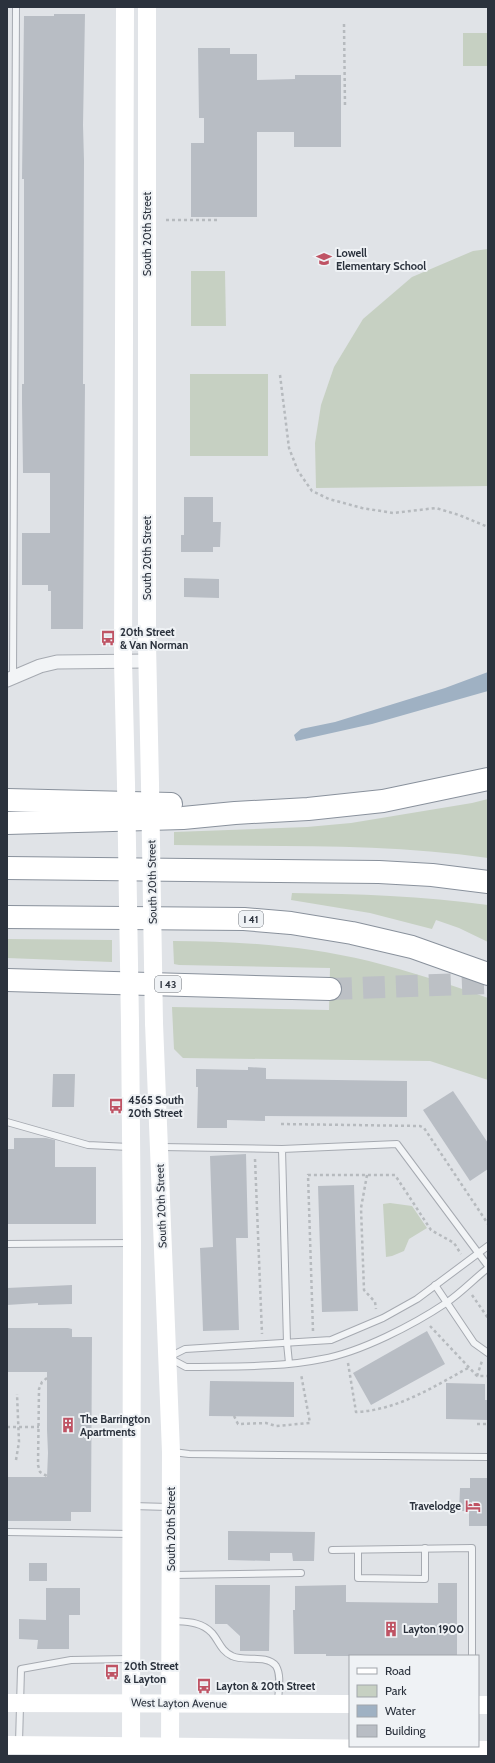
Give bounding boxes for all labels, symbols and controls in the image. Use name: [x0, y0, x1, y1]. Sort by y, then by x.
street label: South 20th Street: [140, 192, 154, 276]
place label: Lowell Elementary School: [336, 246, 426, 273]
school or university icon: Lowell Elementary School: [315, 250, 333, 268]
street label: South 20th Street: [140, 516, 154, 600]
place label: 20th Street & Van Norman: [120, 625, 188, 652]
bus stop icon: 20th Street & Van Norman: [99, 629, 117, 647]
street label: South 20th Street: [144, 839, 160, 924]
road number: I 41: [239, 911, 263, 927]
road number: I 43: [155, 976, 181, 992]
place label: 4565 South 20th Street: [128, 1093, 184, 1120]
bus stop icon: 4565 South 20th Street: [107, 1097, 125, 1115]
street label: South 20th Street: [153, 1163, 169, 1248]
place label: The Barrington Apartments: [80, 1412, 150, 1439]
building icon: The Barrington Apartments: [59, 1416, 77, 1434]
street label: South 20th Street: [164, 1487, 178, 1571]
hotel icon: Travelodge: [464, 1497, 482, 1515]
place label: Travelodge: [409, 1499, 461, 1513]
building icon: Layton 1900: [382, 1620, 400, 1638]
place label: Layton 1900: [403, 1622, 464, 1636]
legend: [349, 1655, 479, 1747]
place label: 20th Street & Layton: [124, 1659, 179, 1686]
bus stop icon: 20th Street & Layton: [103, 1663, 121, 1681]
text: Road: [385, 1663, 411, 1678]
bus stop icon: Layton & 20th Street: [195, 1677, 213, 1695]
place label: Layton & 20th Street: [216, 1679, 315, 1693]
text: Park: [385, 1683, 407, 1698]
street label: West Layton Avenue: [131, 1695, 227, 1711]
text: Water: [385, 1703, 416, 1718]
text: Building: [385, 1723, 427, 1738]

